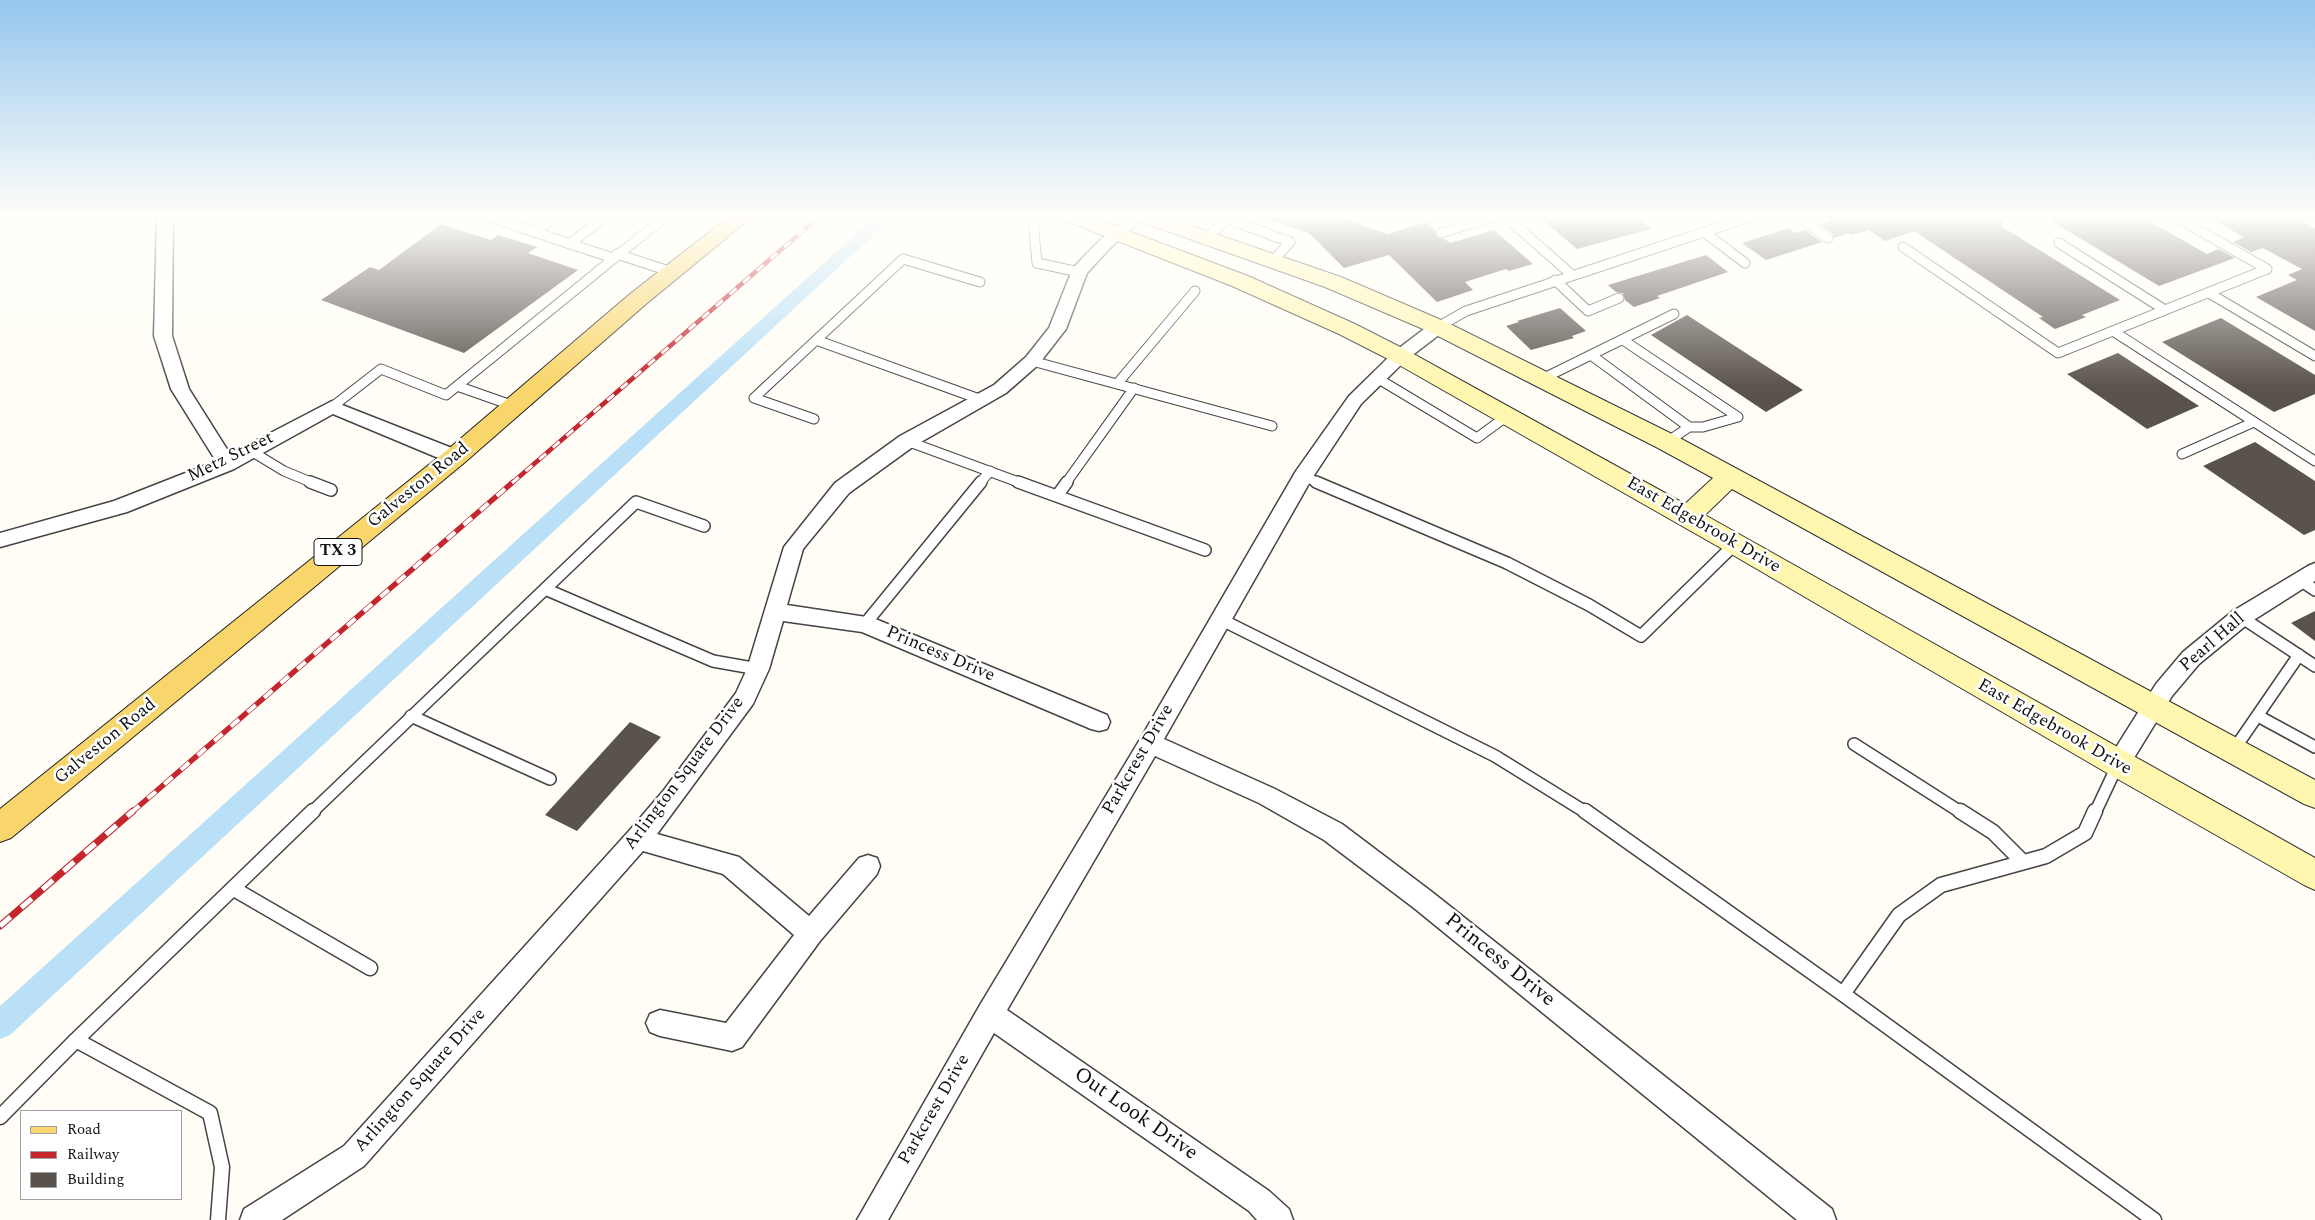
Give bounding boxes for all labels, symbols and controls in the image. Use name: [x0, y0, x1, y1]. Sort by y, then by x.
street label: Metz Street: [185, 428, 277, 488]
street label: Galveston Road: [364, 438, 474, 534]
street label: East Edgebrook Drive: [1622, 473, 1784, 579]
road number: TX 3: [314, 538, 362, 566]
street label: Pearl Hall: [2176, 609, 2250, 677]
street label: Princess Drive: [882, 622, 998, 688]
street label: East Edgebrook Drive: [1973, 675, 2135, 781]
street label: Arlington Square Drive: [620, 693, 750, 855]
street label: Galveston Road: [51, 694, 161, 790]
street label: Parkcrest Drive: [1099, 701, 1179, 819]
street label: Princess Drive: [1439, 909, 1559, 1013]
street label: Arlington Square Drive: [351, 1005, 491, 1157]
street label: Parkcrest Drive: [895, 1051, 975, 1169]
street label: Out Look Drive: [1068, 1063, 1202, 1167]
legend: [20, 1110, 182, 1200]
text: Road: [67, 1118, 101, 1141]
text: Railway: [67, 1143, 119, 1166]
text: Building: [67, 1168, 124, 1191]

